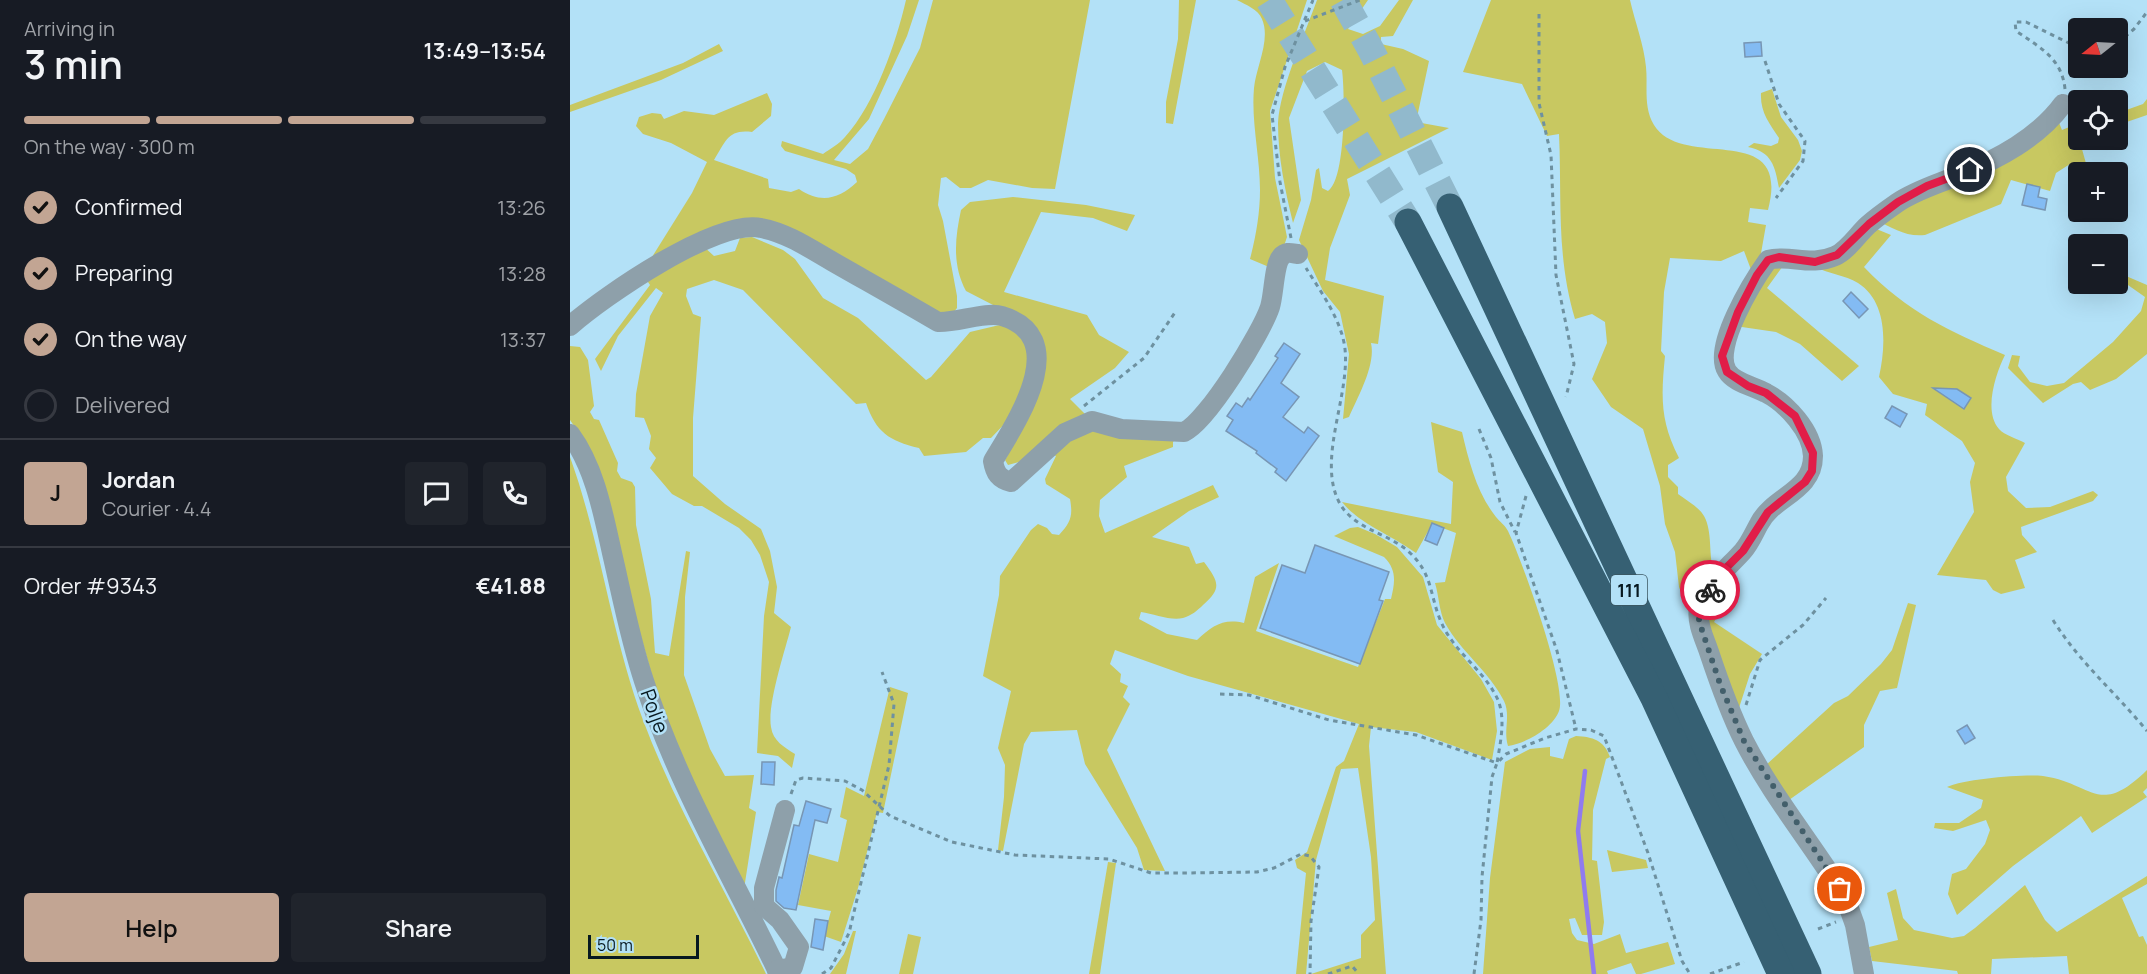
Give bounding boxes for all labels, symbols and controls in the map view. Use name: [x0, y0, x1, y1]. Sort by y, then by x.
text: Arriving in: [24, 15, 115, 42]
north arrow: [2068, 18, 2128, 78]
map controls: [2068, 18, 2128, 294]
text: 13:49–13:54: [424, 36, 546, 66]
text: 3 min: [24, 37, 123, 91]
button: locate: [2068, 90, 2128, 150]
text: On the way · 300 m: [24, 133, 195, 160]
pin: [1944, 144, 1995, 195]
icon: home: [1953, 153, 1986, 186]
button: +: [2068, 162, 2128, 222]
icon: check: [24, 191, 57, 224]
text: Confirmed: [75, 192, 183, 222]
text: 13:26: [497, 194, 546, 221]
button: −: [2068, 234, 2128, 294]
icon: check: [24, 257, 57, 290]
text: Preparing: [75, 258, 173, 288]
text: 13:28: [498, 260, 546, 287]
icon: check: [24, 323, 57, 356]
text: On the way: [75, 324, 187, 354]
text: 13:37: [500, 326, 546, 353]
text: Delivered: [75, 390, 170, 420]
button: chat: [405, 462, 468, 525]
button: phone: [483, 462, 546, 525]
text: Jordan: [102, 465, 175, 495]
text: J: [50, 478, 61, 508]
text: Courier · 4.4: [102, 495, 212, 522]
courier: [1680, 560, 1740, 620]
text: Order #9343: [24, 571, 157, 601]
text: €41.88: [476, 571, 546, 601]
icon: bike: [1694, 574, 1727, 607]
road number: 111: [1611, 575, 1647, 605]
street label: Polje: [635, 685, 675, 737]
pin: [1814, 863, 1865, 914]
icon: bag: [1823, 872, 1856, 905]
button: Help: [24, 893, 279, 962]
button: Share: [291, 893, 546, 962]
scale bar: [588, 932, 699, 960]
text: 50 m: [597, 934, 633, 956]

